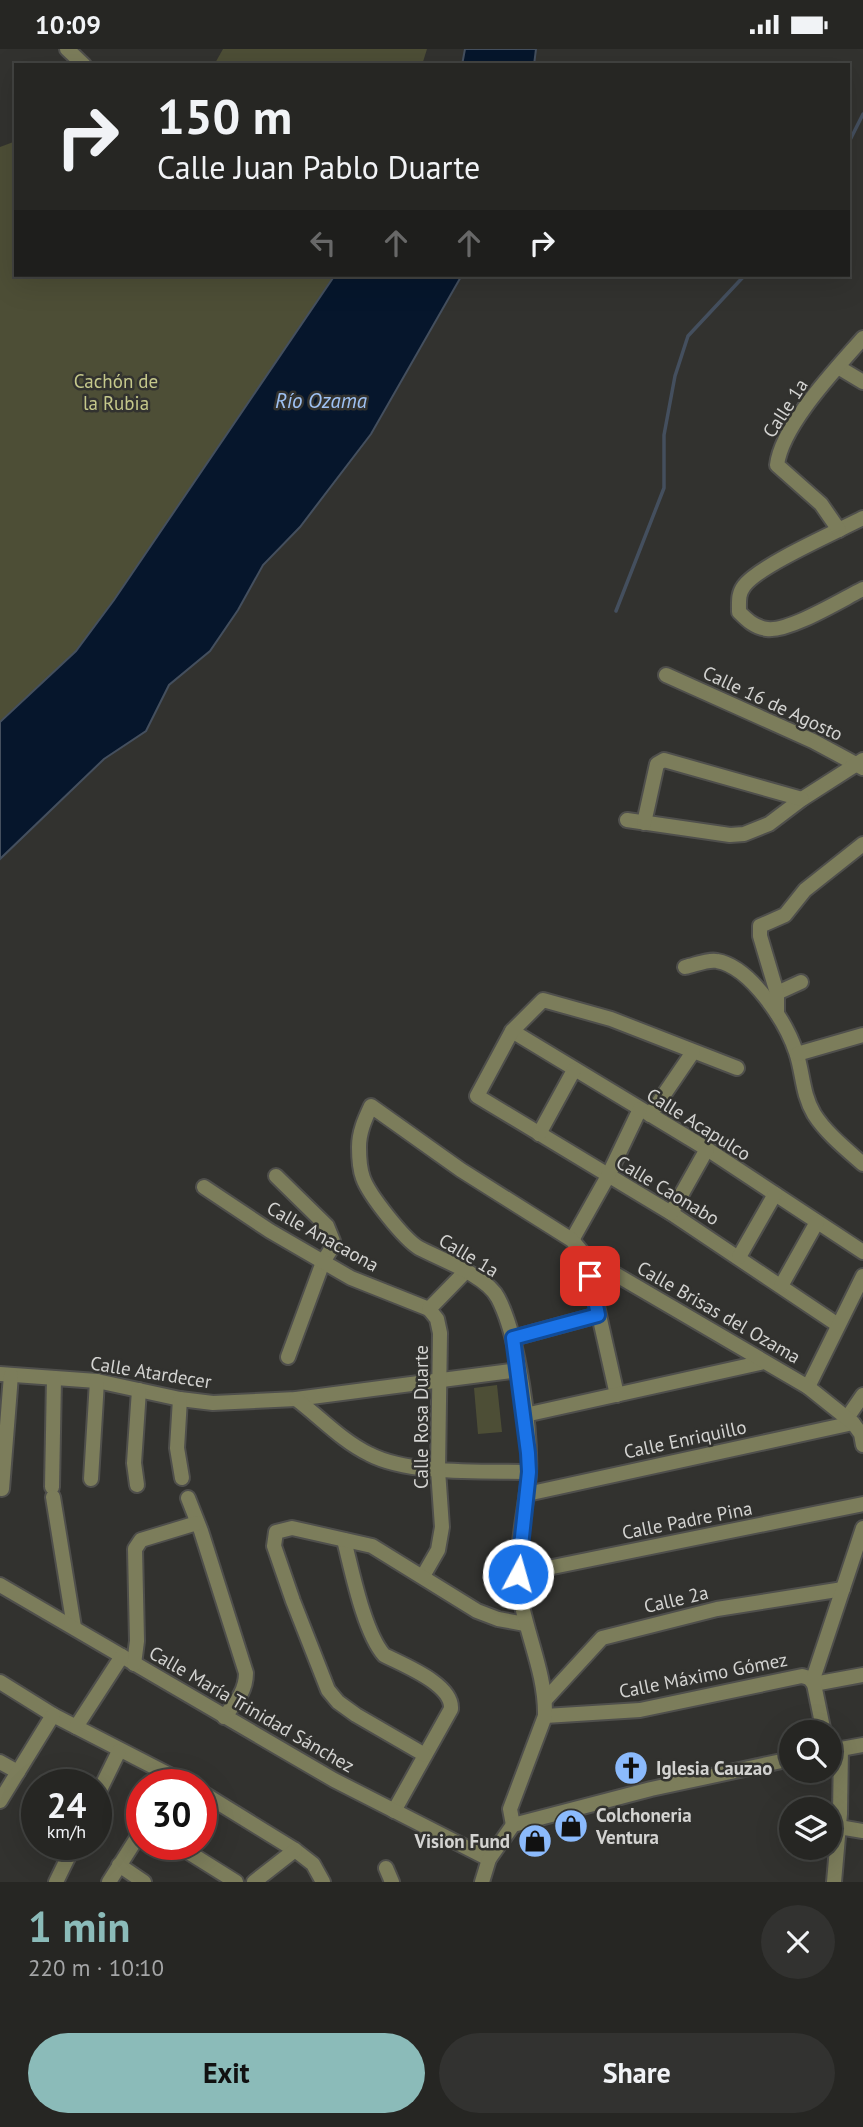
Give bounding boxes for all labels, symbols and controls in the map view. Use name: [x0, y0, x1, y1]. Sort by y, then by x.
text: 10:09: [35, 8, 101, 41]
text: 150 m: [157, 84, 292, 148]
icon: right: [42, 91, 133, 182]
text: Calle Juan Pablo Duarte: [157, 146, 480, 188]
icon: left: [304, 224, 342, 262]
icon: ahead: [377, 224, 415, 262]
icon: ahead: [450, 224, 488, 262]
icon: right: [523, 224, 561, 262]
park label: Cachón de la Rubia: [74, 369, 158, 415]
street label: Calle 1a: [757, 374, 813, 442]
water label: Río Ozama: [275, 387, 368, 414]
street label: Calle 16 de Agosto: [699, 660, 847, 746]
street label: Calle Acapulco: [642, 1082, 756, 1166]
street label: Calle Caonabo: [612, 1150, 724, 1230]
street label: Calle Anacaona: [263, 1195, 383, 1277]
street label: Calle 1a: [435, 1228, 503, 1282]
pin: [560, 1246, 620, 1306]
street label: Calle Brisas del Ozama: [633, 1255, 805, 1369]
icon: arrive: [571, 1257, 609, 1295]
street label: Calle Rosa Duarte: [409, 1345, 433, 1489]
street label: Calle Atardecer: [89, 1351, 214, 1393]
street label: Calle Enriquillo: [622, 1414, 748, 1464]
street label: Calle Padre Pina: [620, 1496, 754, 1544]
position arrow: [481, 1537, 555, 1611]
street label: Calle 2a: [641, 1580, 711, 1618]
street label: Calle María Trinidad Sánchez: [145, 1640, 359, 1778]
street label: Calle Máximo Gómez: [617, 1647, 789, 1703]
map controls: [779, 1720, 842, 1860]
button: search: [779, 1720, 842, 1783]
church icon: Iglesia Cauzao: [612, 1749, 650, 1787]
place label: Iglesia Cauzao: [656, 1756, 772, 1780]
speed limit sign: 30: [126, 1769, 217, 1860]
text: 24: [47, 1782, 86, 1828]
button: layers: [779, 1797, 842, 1860]
place label: Colchoneria Ventura: [595, 1803, 692, 1849]
shop icon: Colchoneria Ventura: [552, 1807, 590, 1845]
text: km/h: [47, 1820, 86, 1843]
shop icon: Vision Fund: [516, 1822, 554, 1860]
place label: Vision Fund: [413, 1829, 510, 1853]
text: 1 min: [28, 1899, 130, 1954]
button: close: [761, 1905, 835, 1979]
text: 220 m · 10:10: [28, 1953, 164, 1982]
button: Exit: [28, 2033, 425, 2113]
button: Share: [439, 2033, 835, 2113]

